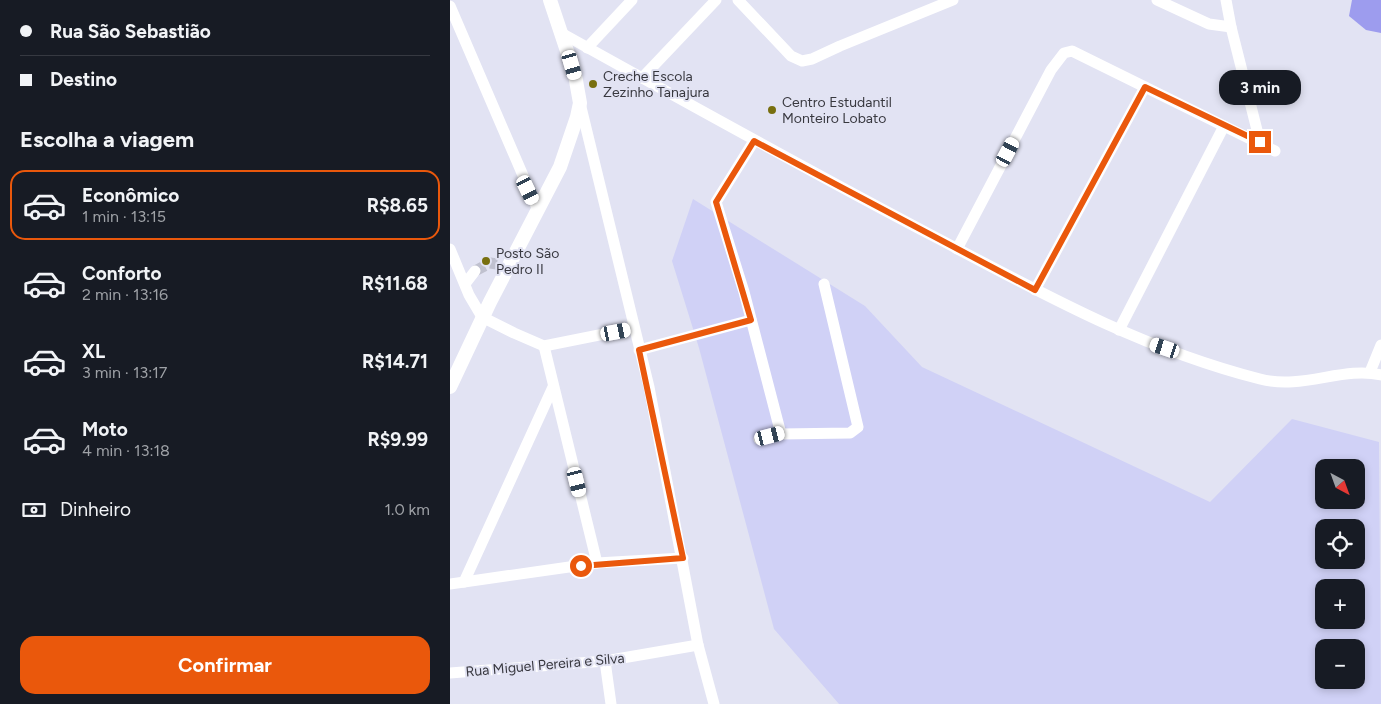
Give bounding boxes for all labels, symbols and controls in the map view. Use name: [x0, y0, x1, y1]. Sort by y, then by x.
text: Rua São Sebastião: [50, 20, 211, 43]
car: [560, 49, 583, 81]
text: Destino: [50, 68, 117, 91]
place label: Creche Escola Zezinho Tanajura: [603, 68, 709, 101]
callout: 3 min: [1219, 70, 1301, 104]
marker: Creche Escola Zezinho Tanajura: [587, 78, 599, 90]
text: 3 min: [1240, 78, 1280, 97]
place label: Centro Estudantil Monteiro Lobato: [782, 94, 892, 127]
marker: Centro Estudantil Monteiro Lobato: [766, 104, 778, 116]
text: Escolha a viagem: [20, 126, 194, 153]
route end: [1249, 131, 1271, 153]
car: [994, 135, 1021, 169]
car: [514, 173, 541, 207]
icon: car: [22, 183, 67, 228]
text: Econômico: [82, 184, 179, 207]
text: R$8.65: [367, 194, 428, 217]
text: 1 min · 13:15: [82, 207, 166, 226]
place label: Posto São Pedro II: [496, 245, 559, 278]
marker: Posto São Pedro II: [480, 255, 492, 267]
icon: car: [22, 261, 67, 306]
text: Conforto: [82, 262, 162, 285]
text: R$11.68: [362, 272, 428, 295]
text: 2 min · 13:16: [82, 285, 168, 304]
car: [599, 322, 632, 342]
car: [1148, 336, 1181, 360]
icon: car: [22, 339, 67, 384]
text: XL: [82, 340, 105, 363]
text: R$14.71: [362, 350, 428, 373]
text: 3 min · 13:17: [82, 363, 167, 382]
icon: car: [22, 417, 67, 462]
text: Moto: [82, 418, 128, 441]
car: [753, 425, 786, 447]
text: R$9.99: [367, 428, 428, 451]
text: 4 min · 13:18: [82, 441, 170, 460]
north arrow: [1315, 459, 1365, 509]
map controls: [1315, 459, 1365, 689]
car: [566, 466, 587, 498]
icon: cash: [20, 496, 48, 524]
text: Dinheiro: [60, 498, 131, 521]
text: 1.0 km: [384, 500, 430, 519]
button: locate: [1315, 519, 1365, 569]
route start: [570, 555, 592, 577]
button: +: [1315, 579, 1365, 629]
button: Confirmar: [20, 636, 430, 694]
button: −: [1315, 639, 1365, 689]
street label: Rua Miguel Pereira e Silva: [465, 650, 625, 680]

